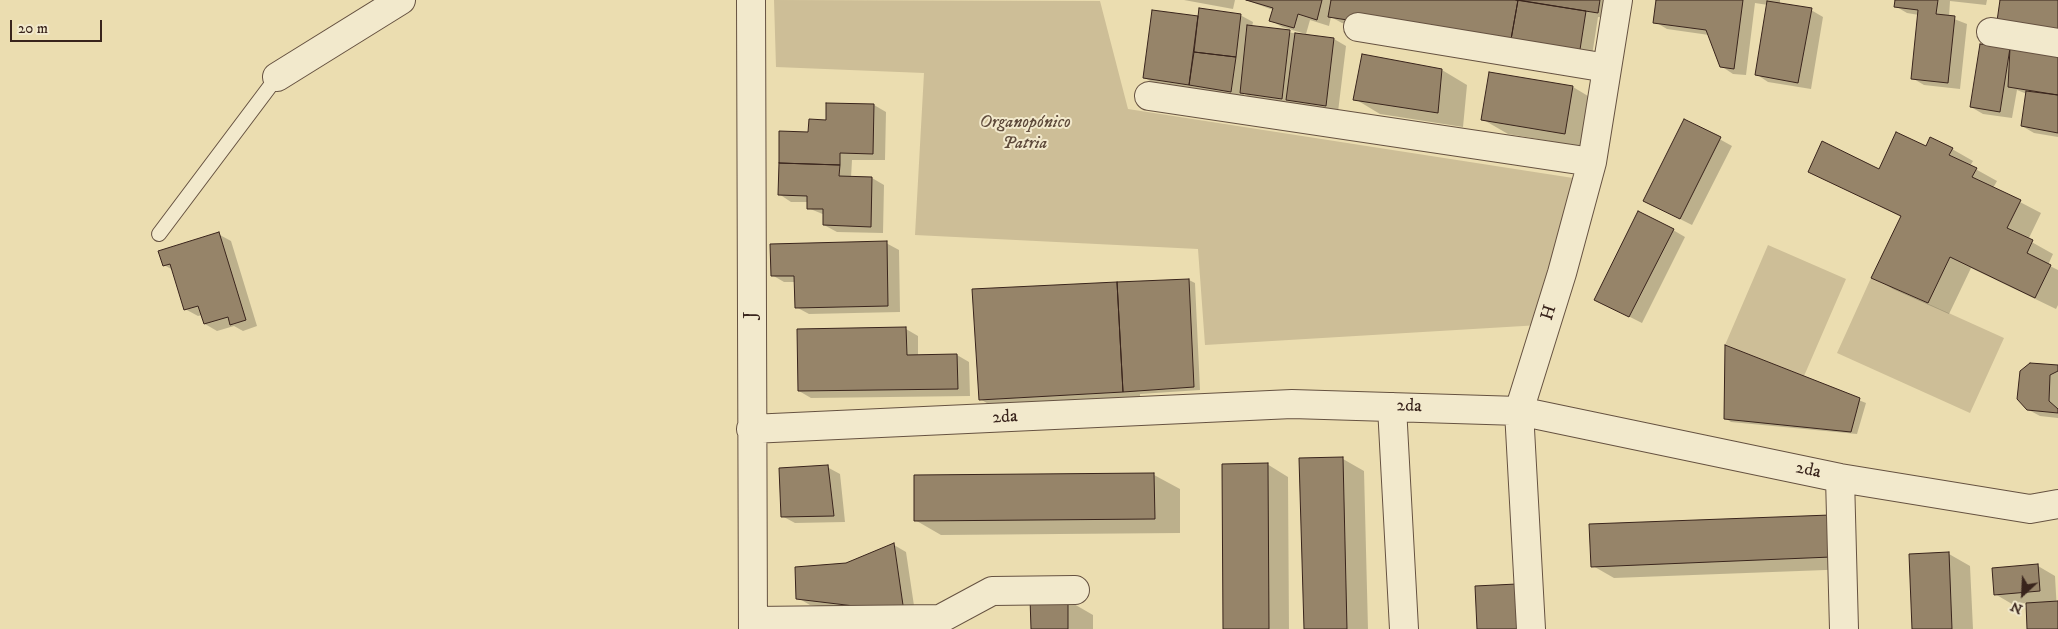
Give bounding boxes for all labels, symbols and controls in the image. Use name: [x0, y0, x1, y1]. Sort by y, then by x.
scale bar: [12, 10, 105, 42]
text: 20 m: [18, 19, 48, 38]
park label: Organopónico Patria: [979, 112, 1071, 154]
street label: H: [1537, 303, 1563, 323]
street label: J: [740, 311, 762, 319]
street label: 2da: [1396, 396, 1422, 418]
street label: 2da: [992, 407, 1018, 429]
street label: 2da: [1793, 458, 1823, 484]
north arrow: [1998, 569, 2048, 619]
text: N: [2008, 597, 2026, 618]

